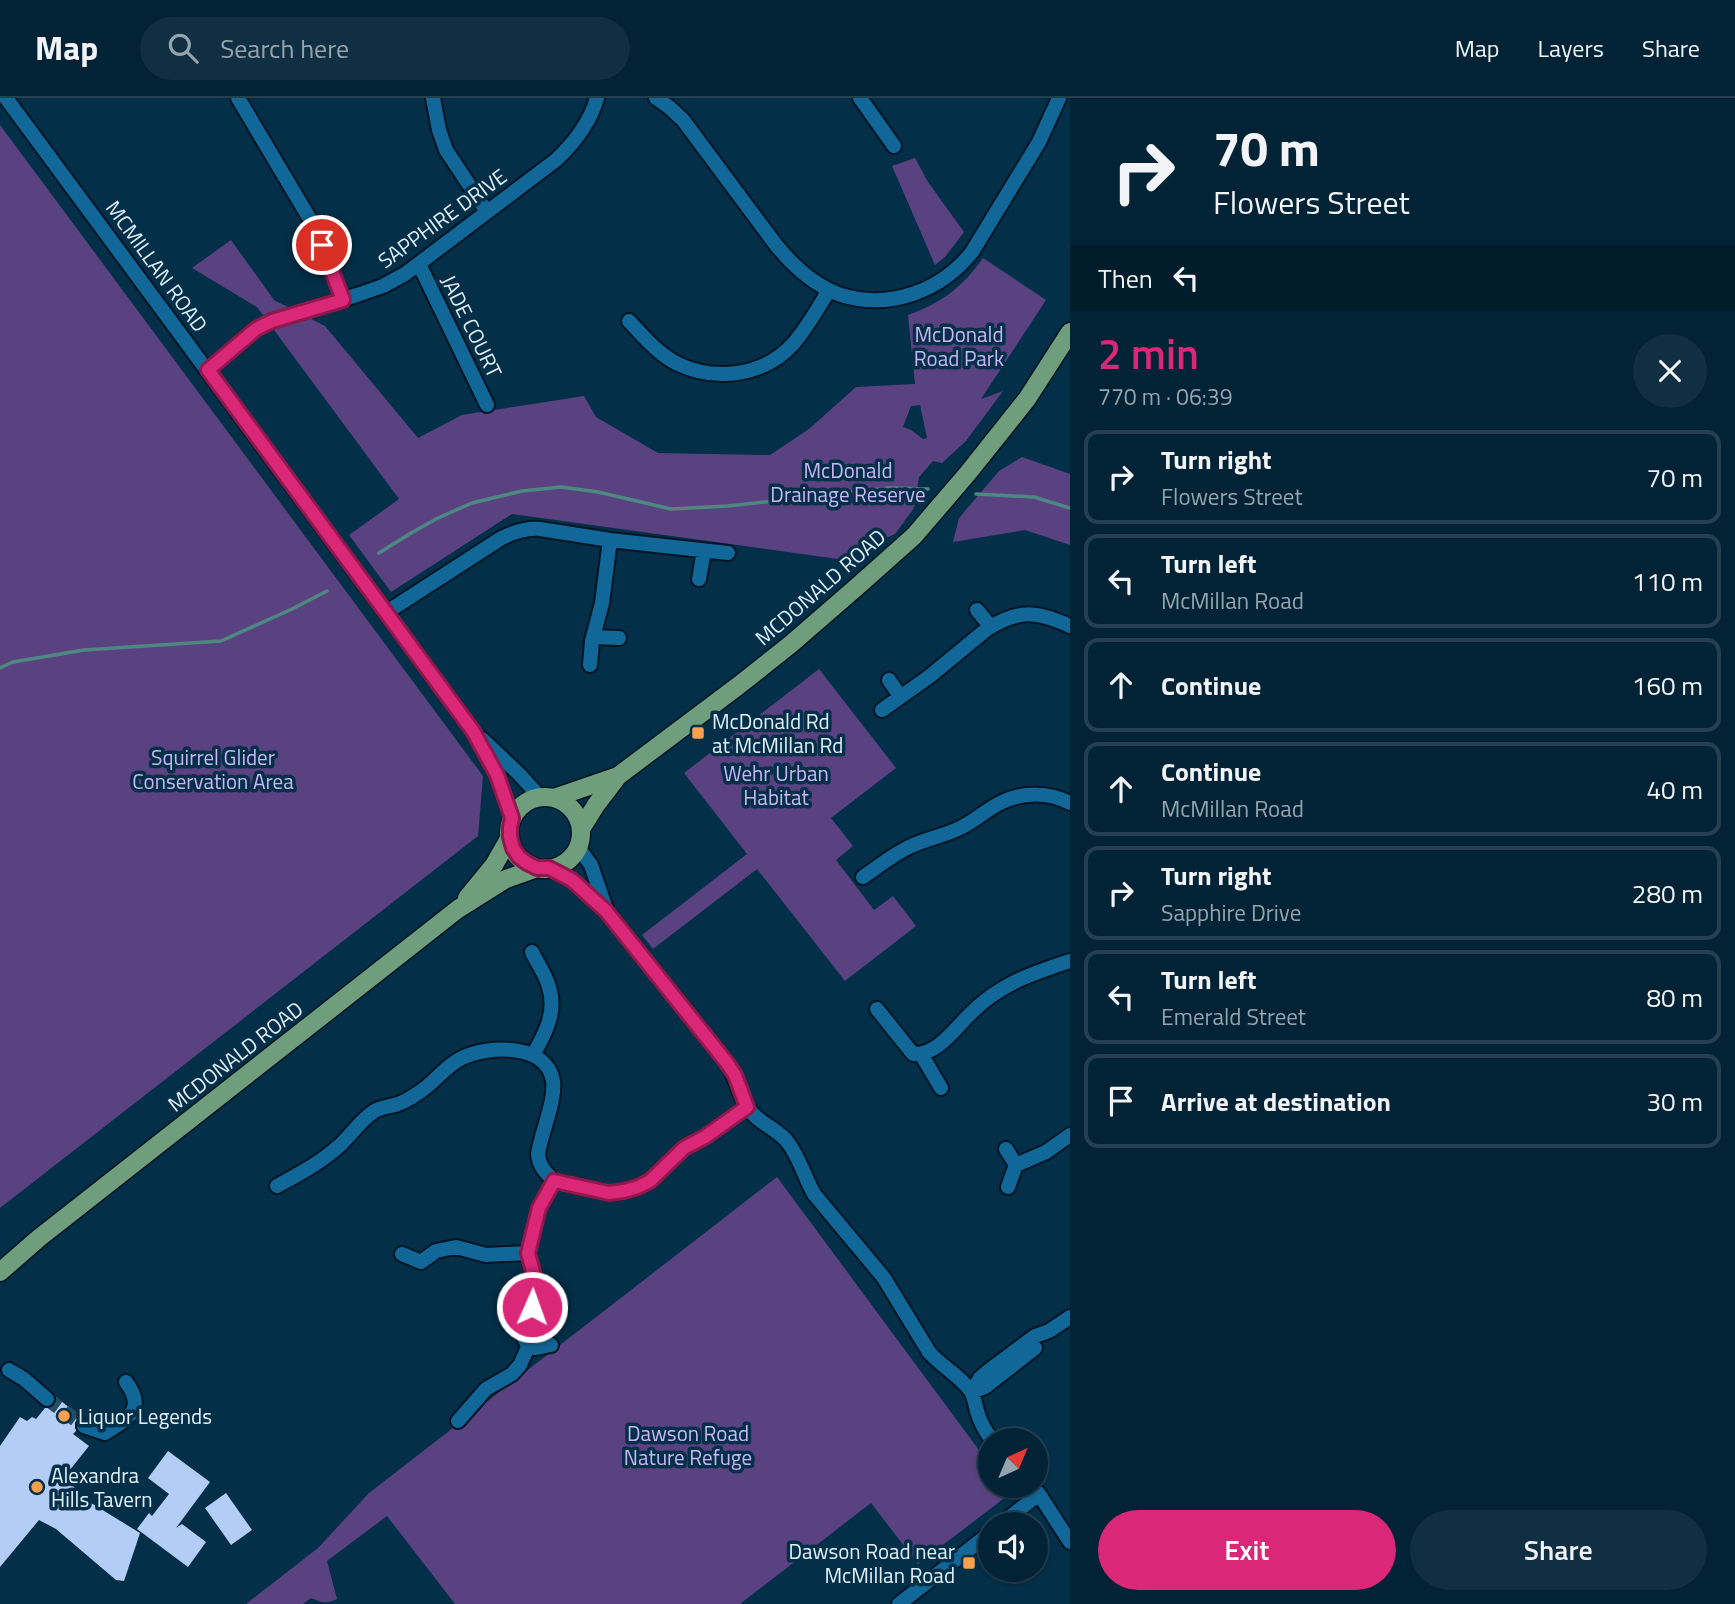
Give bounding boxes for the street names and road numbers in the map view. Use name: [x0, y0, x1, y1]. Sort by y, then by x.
street label: SAPPHIRE DRIVE: [371, 160, 513, 276]
street label: MCMILLAN ROAD: [98, 194, 216, 338]
street label: JADE COURT: [433, 269, 511, 383]
street label: MCDONALD ROAD: [748, 521, 892, 653]
street label: MCDONALD ROAD: [161, 993, 309, 1119]

